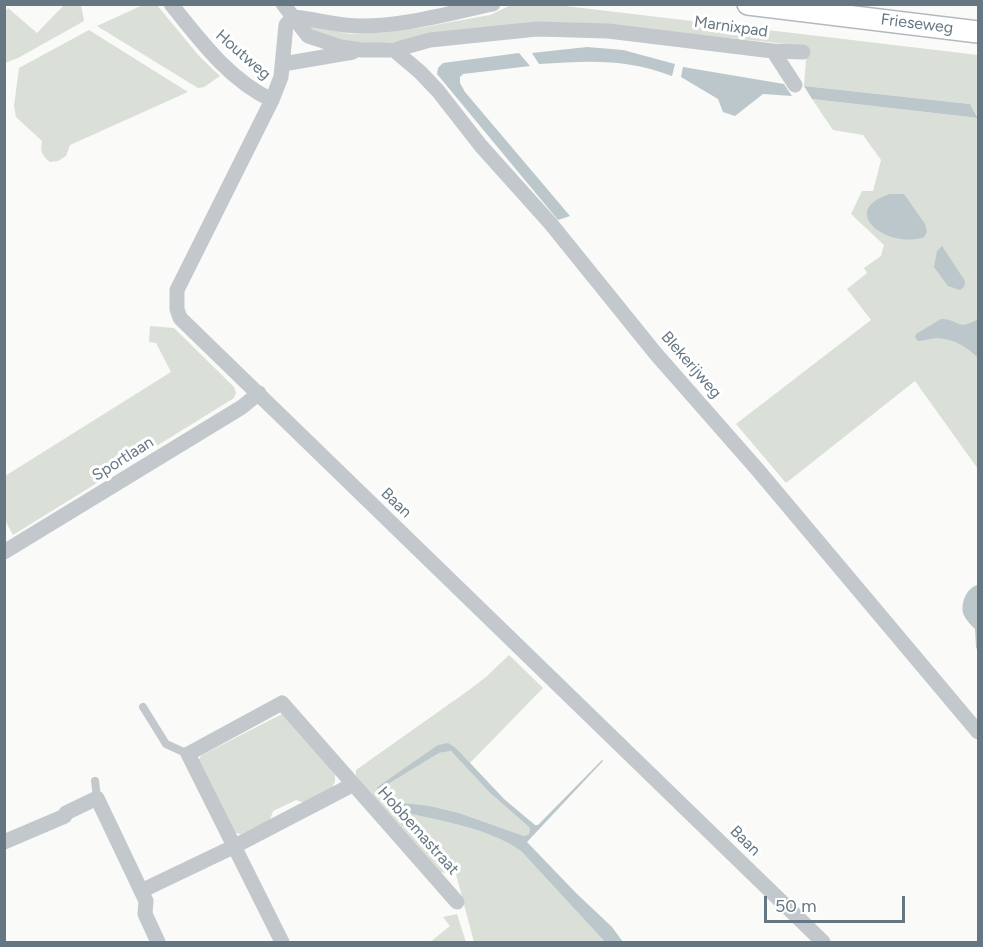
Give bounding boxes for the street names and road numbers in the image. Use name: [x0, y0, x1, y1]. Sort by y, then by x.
street label: Frieseweg: [880, 10, 954, 38]
street label: Marnixpad: [693, 12, 769, 42]
street label: Houtweg: [212, 26, 274, 84]
street label: Blekerijweg: [657, 328, 725, 402]
street label: Sportlaan: [89, 433, 157, 485]
street label: Baan: [377, 484, 415, 522]
street label: Hobbemastraat: [373, 783, 463, 879]
street label: Baan: [726, 822, 764, 860]

